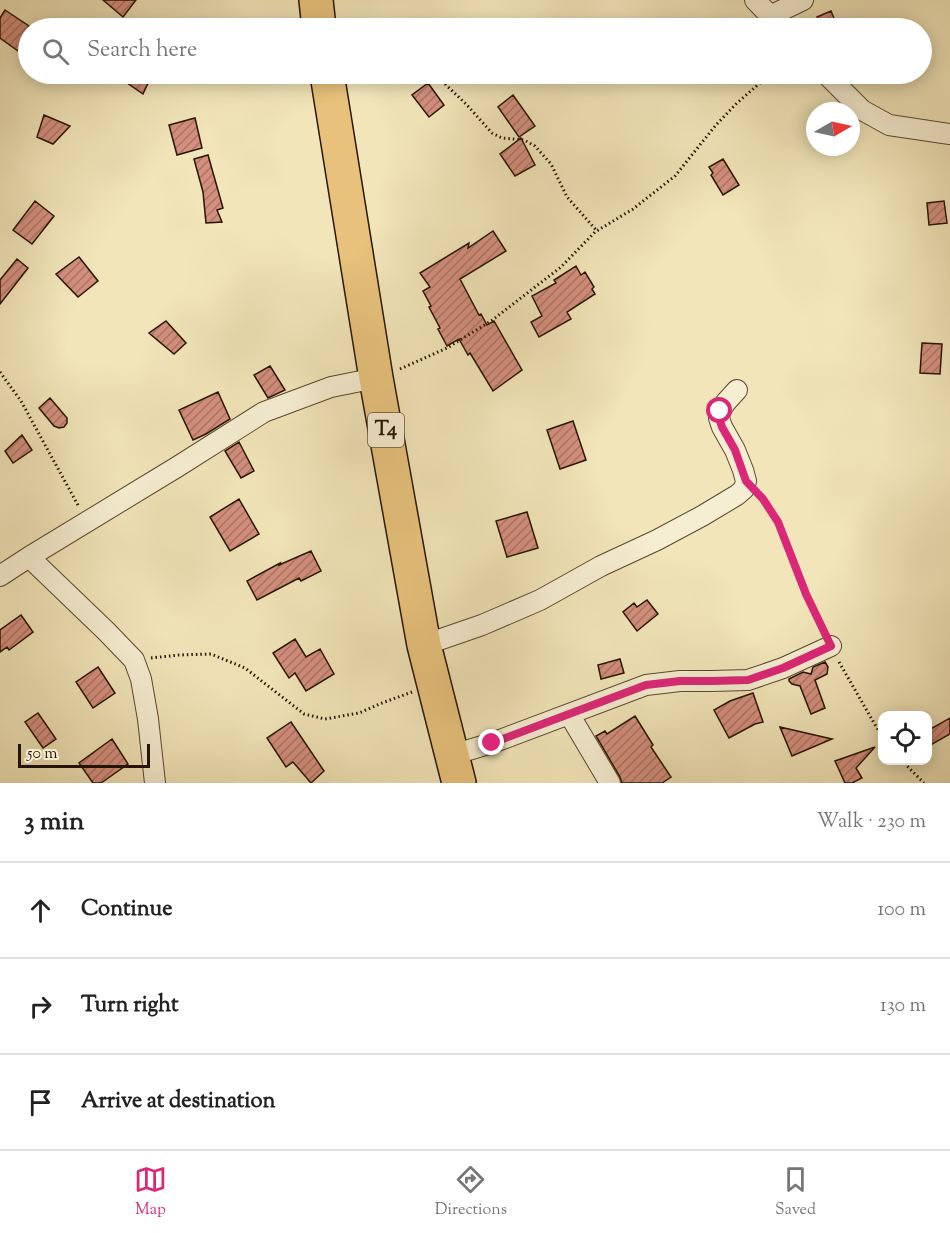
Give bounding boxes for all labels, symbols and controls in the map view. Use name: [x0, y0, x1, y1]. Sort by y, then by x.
search box: [18, 18, 932, 84]
icon: search: [39, 35, 72, 68]
text: Search here: [87, 35, 197, 67]
north arrow: [806, 102, 860, 156]
route start: [706, 397, 732, 423]
road number: T4: [368, 413, 404, 447]
map controls: [878, 711, 932, 765]
button: locate: [878, 711, 932, 765]
route end: [478, 729, 504, 755]
scale bar: [18, 741, 150, 768]
text: 50 m: [27, 743, 58, 766]
text: 3 min: [24, 804, 84, 841]
text: Walk · 230 m: [817, 808, 926, 837]
icon: ahead: [24, 894, 57, 927]
text: Continue: [81, 894, 172, 926]
text: 100 m: [877, 896, 926, 925]
icon: right: [24, 990, 57, 1023]
text: Turn right: [81, 990, 178, 1022]
text: 130 m: [880, 992, 926, 1021]
icon: arrive: [24, 1086, 57, 1119]
text: Arrive at destination: [81, 1086, 276, 1118]
tab: Map: [134, 1163, 167, 1222]
tab: Directions: [435, 1163, 507, 1222]
tab: Saved: [775, 1163, 816, 1222]

